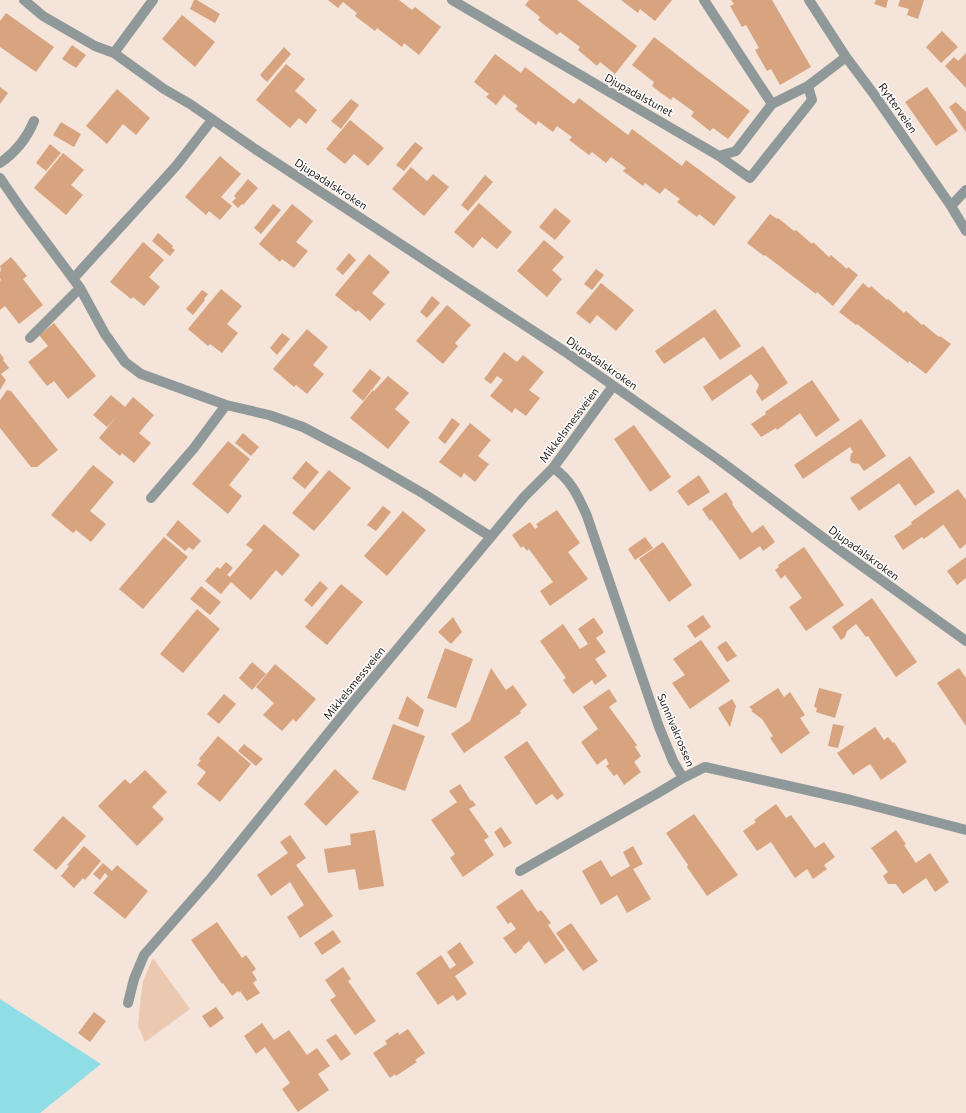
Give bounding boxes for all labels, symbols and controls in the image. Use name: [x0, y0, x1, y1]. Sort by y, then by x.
street label: Djupadalstunet: [603, 70, 676, 119]
street label: Rytterveien: [876, 80, 920, 135]
street label: Djupadalskroken: [293, 155, 370, 212]
street label: Djupadalskroken: [564, 333, 640, 392]
street label: Mikkelsmessveien: [536, 385, 601, 465]
street label: Djupadalskroken: [827, 523, 902, 582]
street label: Mikkelsmessveien: [320, 644, 387, 722]
street label: Sunnivakrossen: [655, 691, 698, 768]

